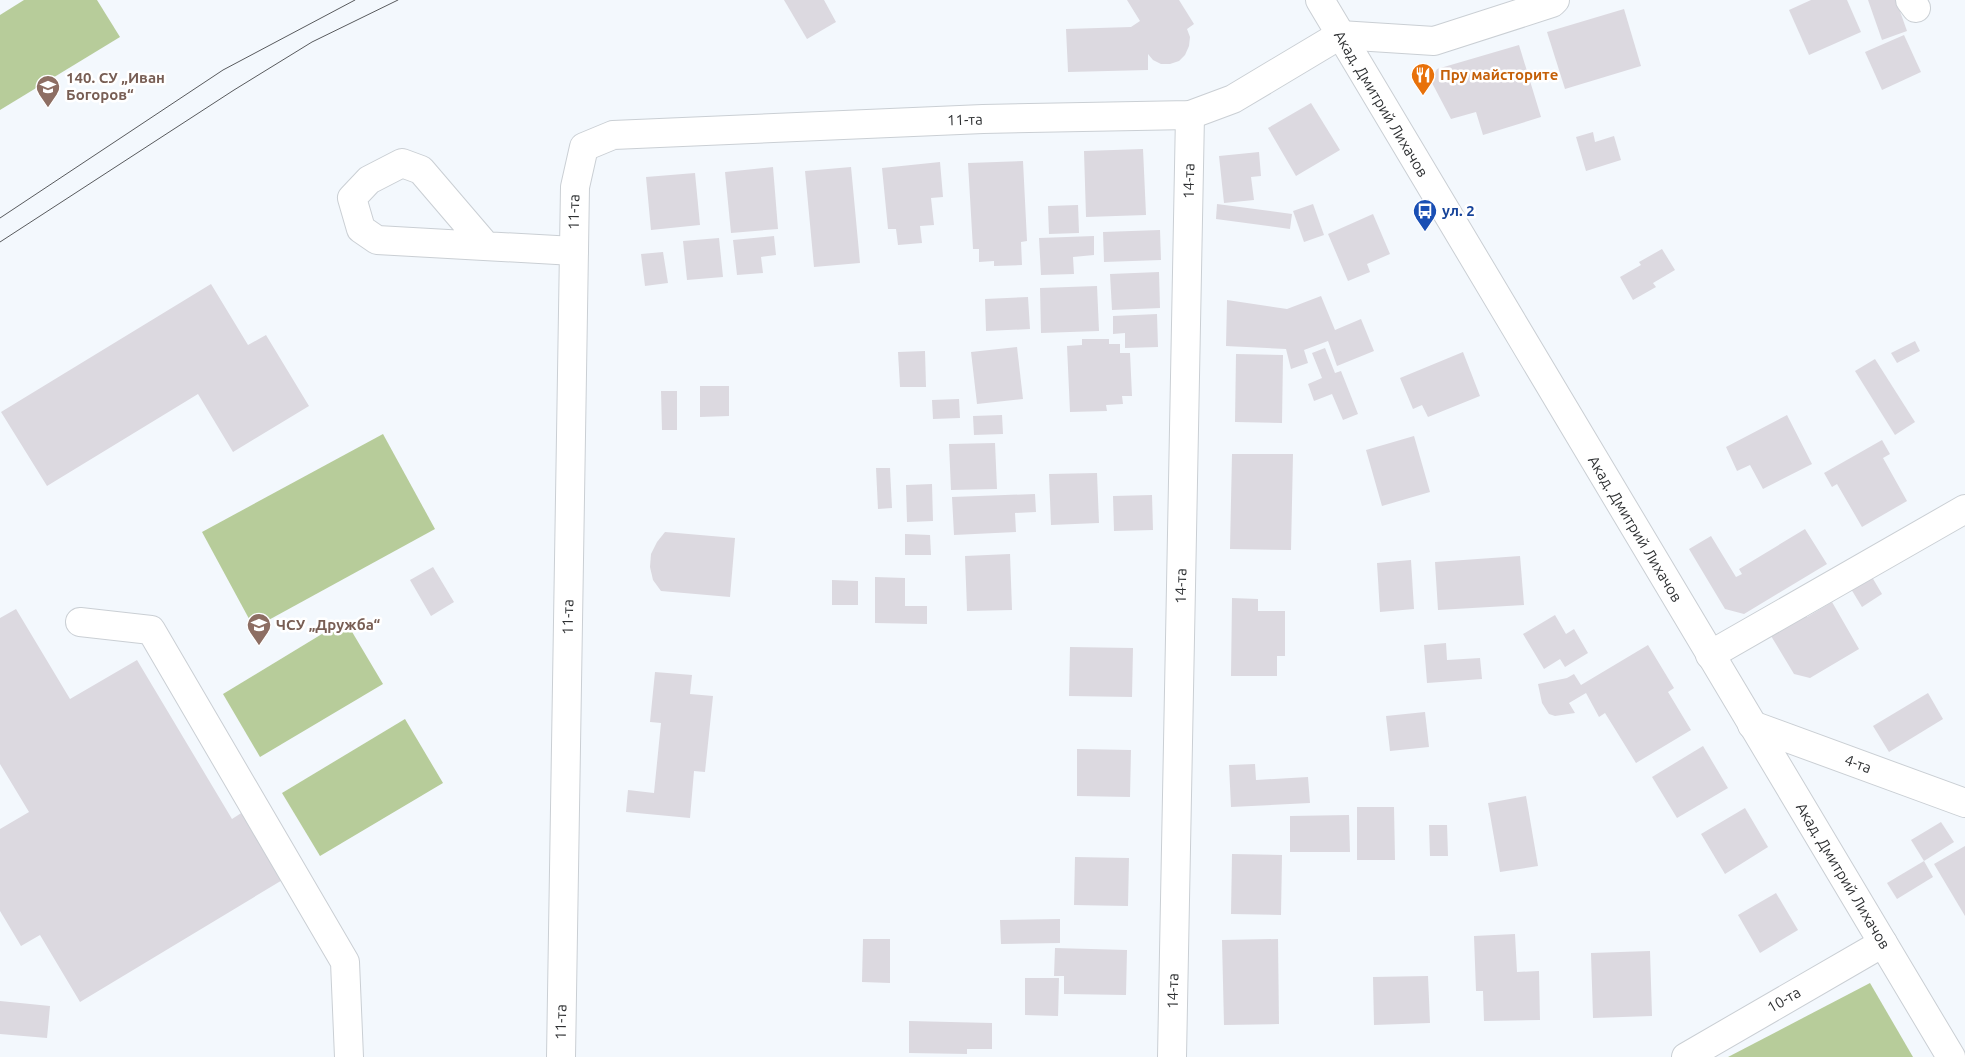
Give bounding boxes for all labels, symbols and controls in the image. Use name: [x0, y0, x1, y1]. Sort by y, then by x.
street label: Акад. Дмитрий Лихачов: [1331, 28, 1432, 180]
restaurant icon: Пру майсторите: [1410, 62, 1436, 96]
place label: Пру майсторите: [1440, 66, 1558, 83]
place label: 140. СУ „Иван Богоров“: [66, 69, 165, 103]
school or university icon: 140. СУ „Иван Богоров“: [35, 74, 61, 108]
street label: 11-та: [947, 110, 983, 129]
street label: 14-та: [1180, 163, 1197, 199]
street label: 11-та: [565, 194, 582, 230]
bus stop icon: ул. 2: [1412, 198, 1438, 232]
place label: ул. 2: [1442, 202, 1475, 219]
street label: Акад. Дмитрий Лихачов: [1585, 453, 1686, 605]
street label: 14-та: [1172, 568, 1189, 604]
street label: 11-та: [559, 599, 576, 635]
school or university icon: ЧСУ „Дружба“: [246, 612, 272, 646]
place label: ЧСУ „Дружба“: [276, 616, 381, 633]
street label: 4-та: [1842, 751, 1874, 776]
street label: Акад. Дмитрий Лихачов: [1793, 800, 1894, 952]
street label: 14-та: [1164, 973, 1181, 1009]
street label: 10-та: [1764, 983, 1803, 1016]
street label: 11-та: [552, 1004, 569, 1040]

